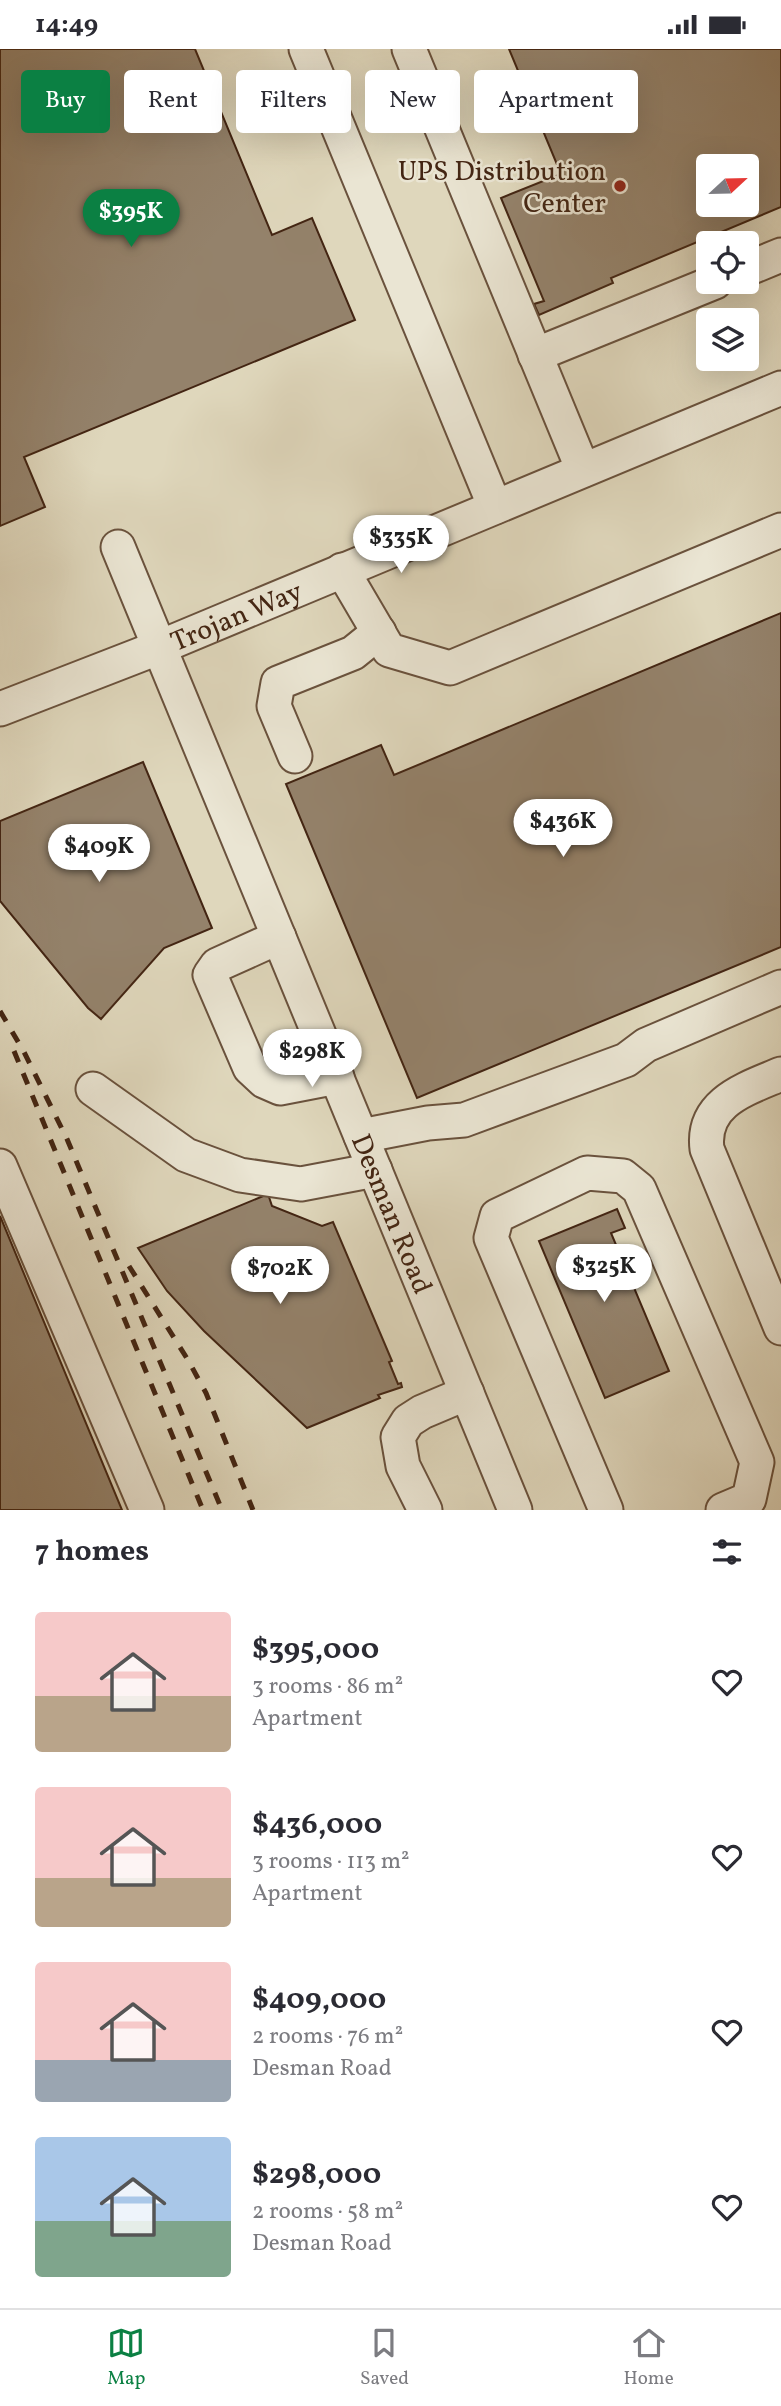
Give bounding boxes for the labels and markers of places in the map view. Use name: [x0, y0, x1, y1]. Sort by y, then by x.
place label: UPS Distribution Center: [398, 153, 606, 224]
marker: UPS Distribution Center: [612, 178, 628, 194]
pin: $395K: [82, 189, 180, 249]
pin: $335K: [352, 515, 450, 575]
pin: $436K: [514, 799, 612, 859]
pin: $409K: [50, 825, 148, 884]
pin: $298K: [263, 1030, 361, 1089]
pin: $325K: [555, 1245, 653, 1304]
pin: $702K: [231, 1247, 329, 1306]

